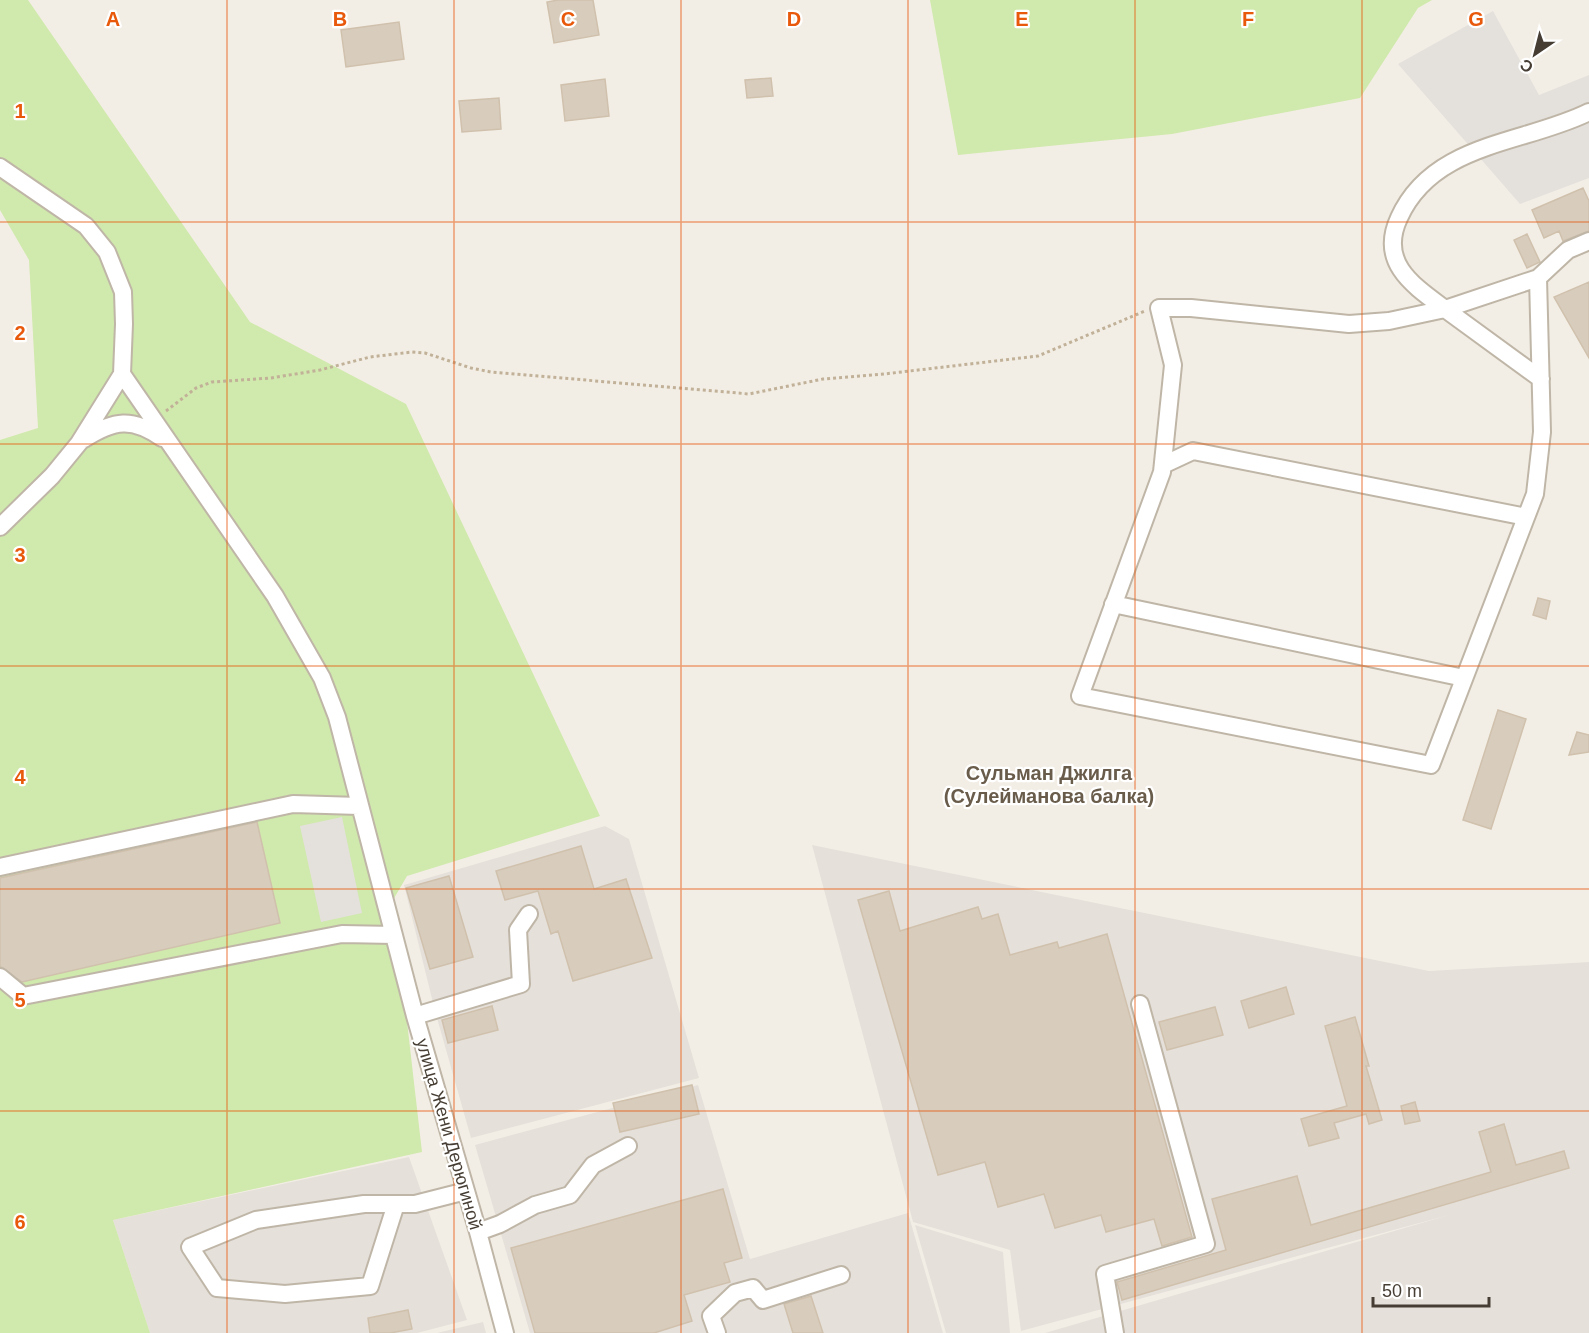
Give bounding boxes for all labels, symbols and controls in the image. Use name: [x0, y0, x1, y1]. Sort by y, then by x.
text: A: [106, 8, 120, 30]
text: B: [333, 8, 347, 30]
text: C: [561, 8, 575, 30]
text: D: [787, 8, 801, 30]
text: E: [1015, 8, 1029, 30]
text: F: [1242, 8, 1254, 30]
text: G: [1468, 8, 1484, 30]
north arrow: [1505, 24, 1565, 84]
text: С: [1517, 55, 1536, 76]
text: 1: [14, 100, 26, 122]
text: 2: [14, 322, 26, 344]
text: 3: [14, 544, 26, 566]
district label: Сульман Джилга (Сулейманова балка): [944, 762, 1154, 807]
text: 4: [14, 766, 26, 788]
text: 5: [14, 989, 26, 1011]
street label: улица Жени Дерюгиной: [412, 1036, 486, 1232]
text: 6: [14, 1211, 26, 1233]
scale bar: [1373, 1270, 1488, 1308]
text: 50 m: [1382, 1281, 1422, 1301]

